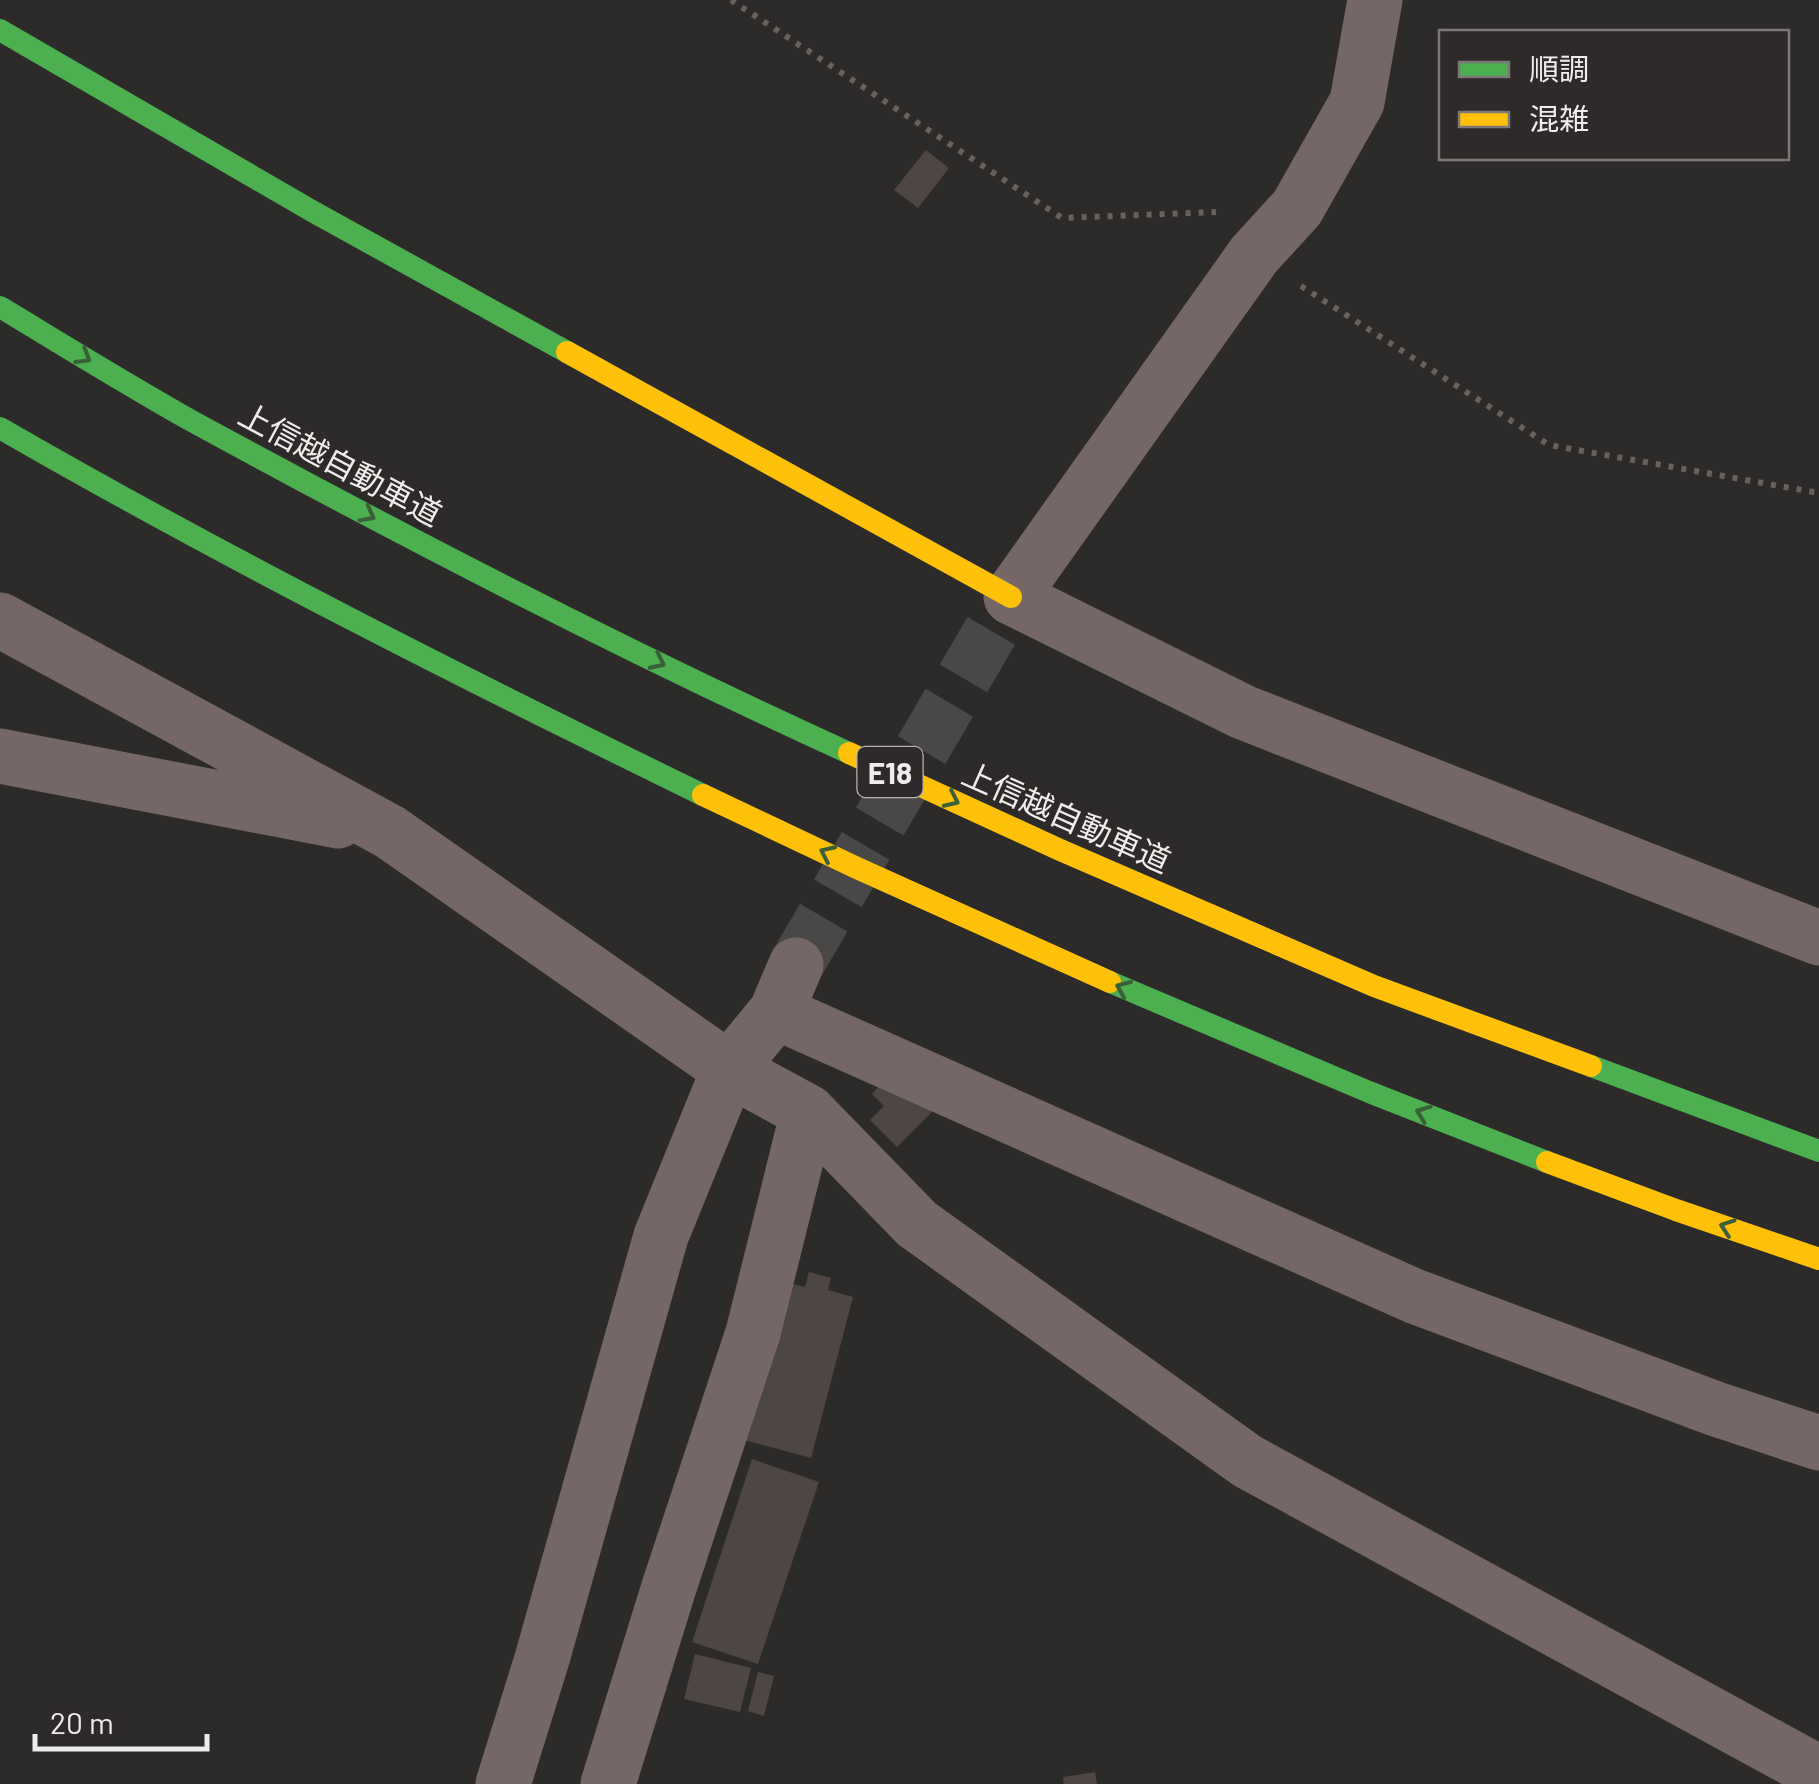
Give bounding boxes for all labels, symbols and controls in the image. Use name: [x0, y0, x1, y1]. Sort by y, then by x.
legend: [1439, 30, 1789, 160]
text: 順調: [1529, 50, 1589, 86]
text: 混雑: [1529, 100, 1589, 136]
one-way arrow: [73, 345, 91, 364]
street label: 上信越自動車道: [233, 394, 449, 532]
one-way arrow: [357, 502, 375, 522]
one-way arrow: [647, 650, 665, 669]
road number: E18: [858, 747, 922, 797]
street label: 上信越自動車道: [957, 753, 1177, 879]
one-way arrow: [942, 788, 960, 808]
one-way arrow: [819, 846, 837, 866]
one-way arrow: [1115, 980, 1133, 1000]
one-way arrow: [1415, 1104, 1433, 1124]
one-way arrow: [1719, 1219, 1736, 1239]
scale bar: [35, 1689, 208, 1751]
text: 20 m: [50, 1704, 114, 1740]

